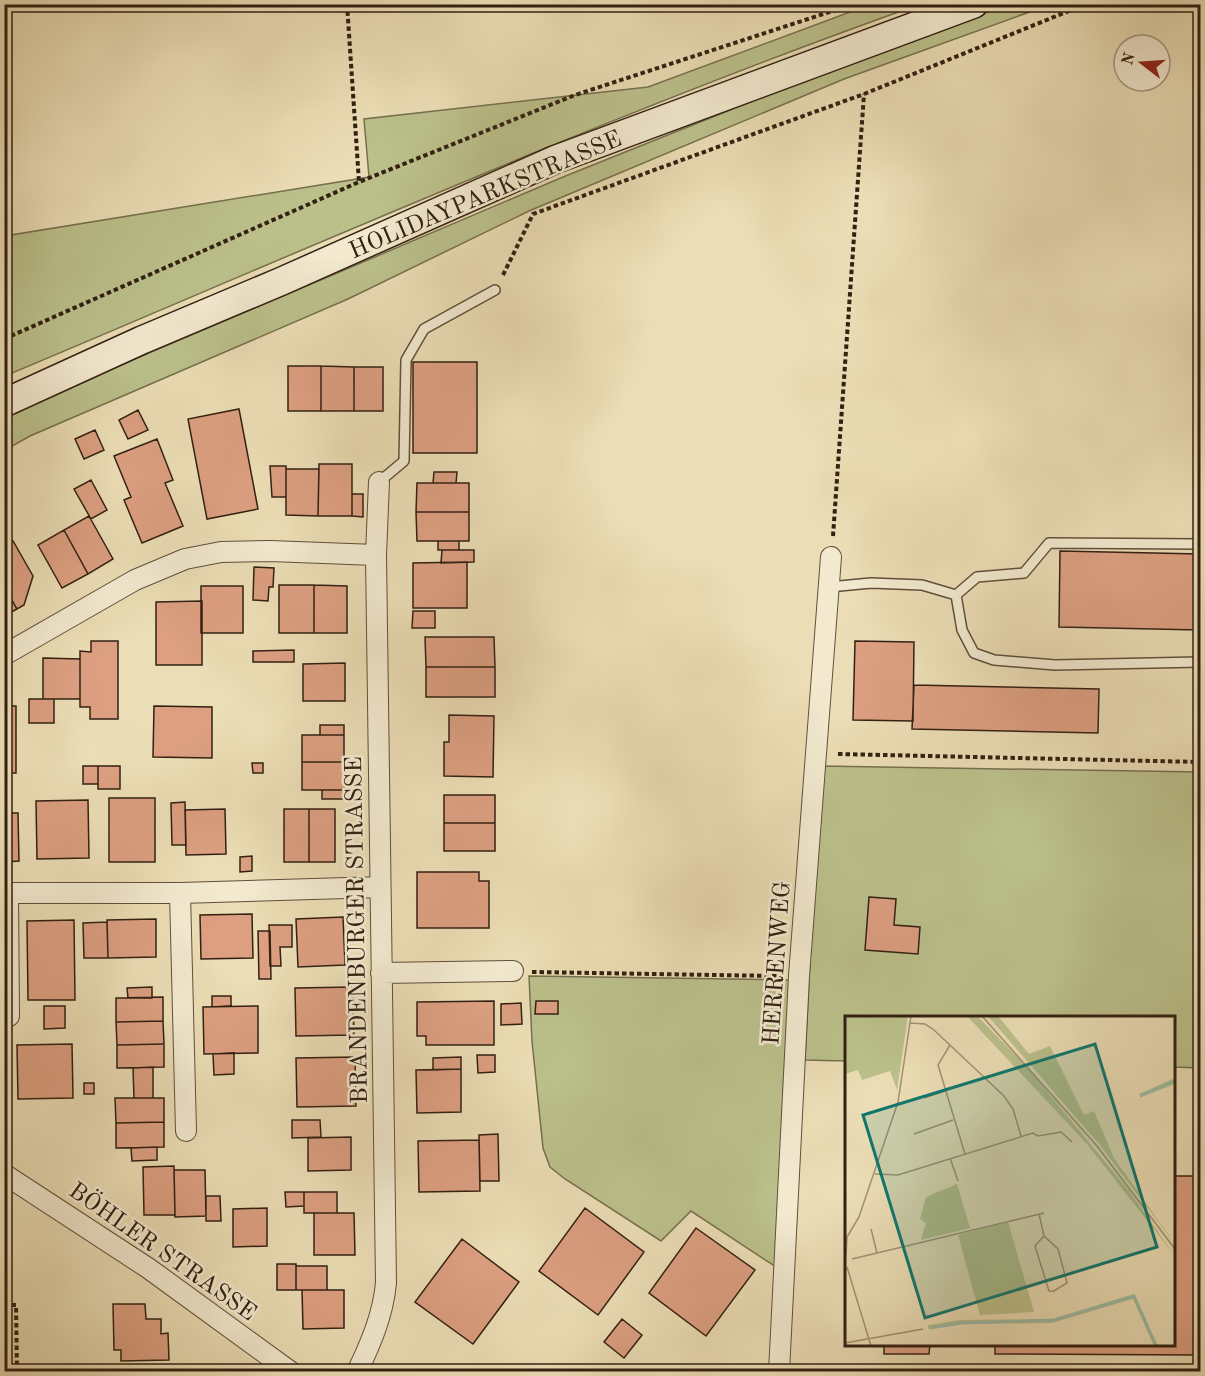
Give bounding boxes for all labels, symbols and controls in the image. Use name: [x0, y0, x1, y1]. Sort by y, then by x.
north arrow: [1112, 33, 1172, 93]
text: N: [1120, 50, 1139, 67]
street label: HOLIDAYPARKSTRASSE: [346, 127, 626, 264]
street label: BRANDENBURGER STRASSE: [343, 756, 373, 1104]
street label: HERRENWEG: [760, 880, 796, 1046]
inset map: [845, 1016, 1175, 1346]
street label: BÖHLER STRASSE: [64, 1176, 262, 1326]

